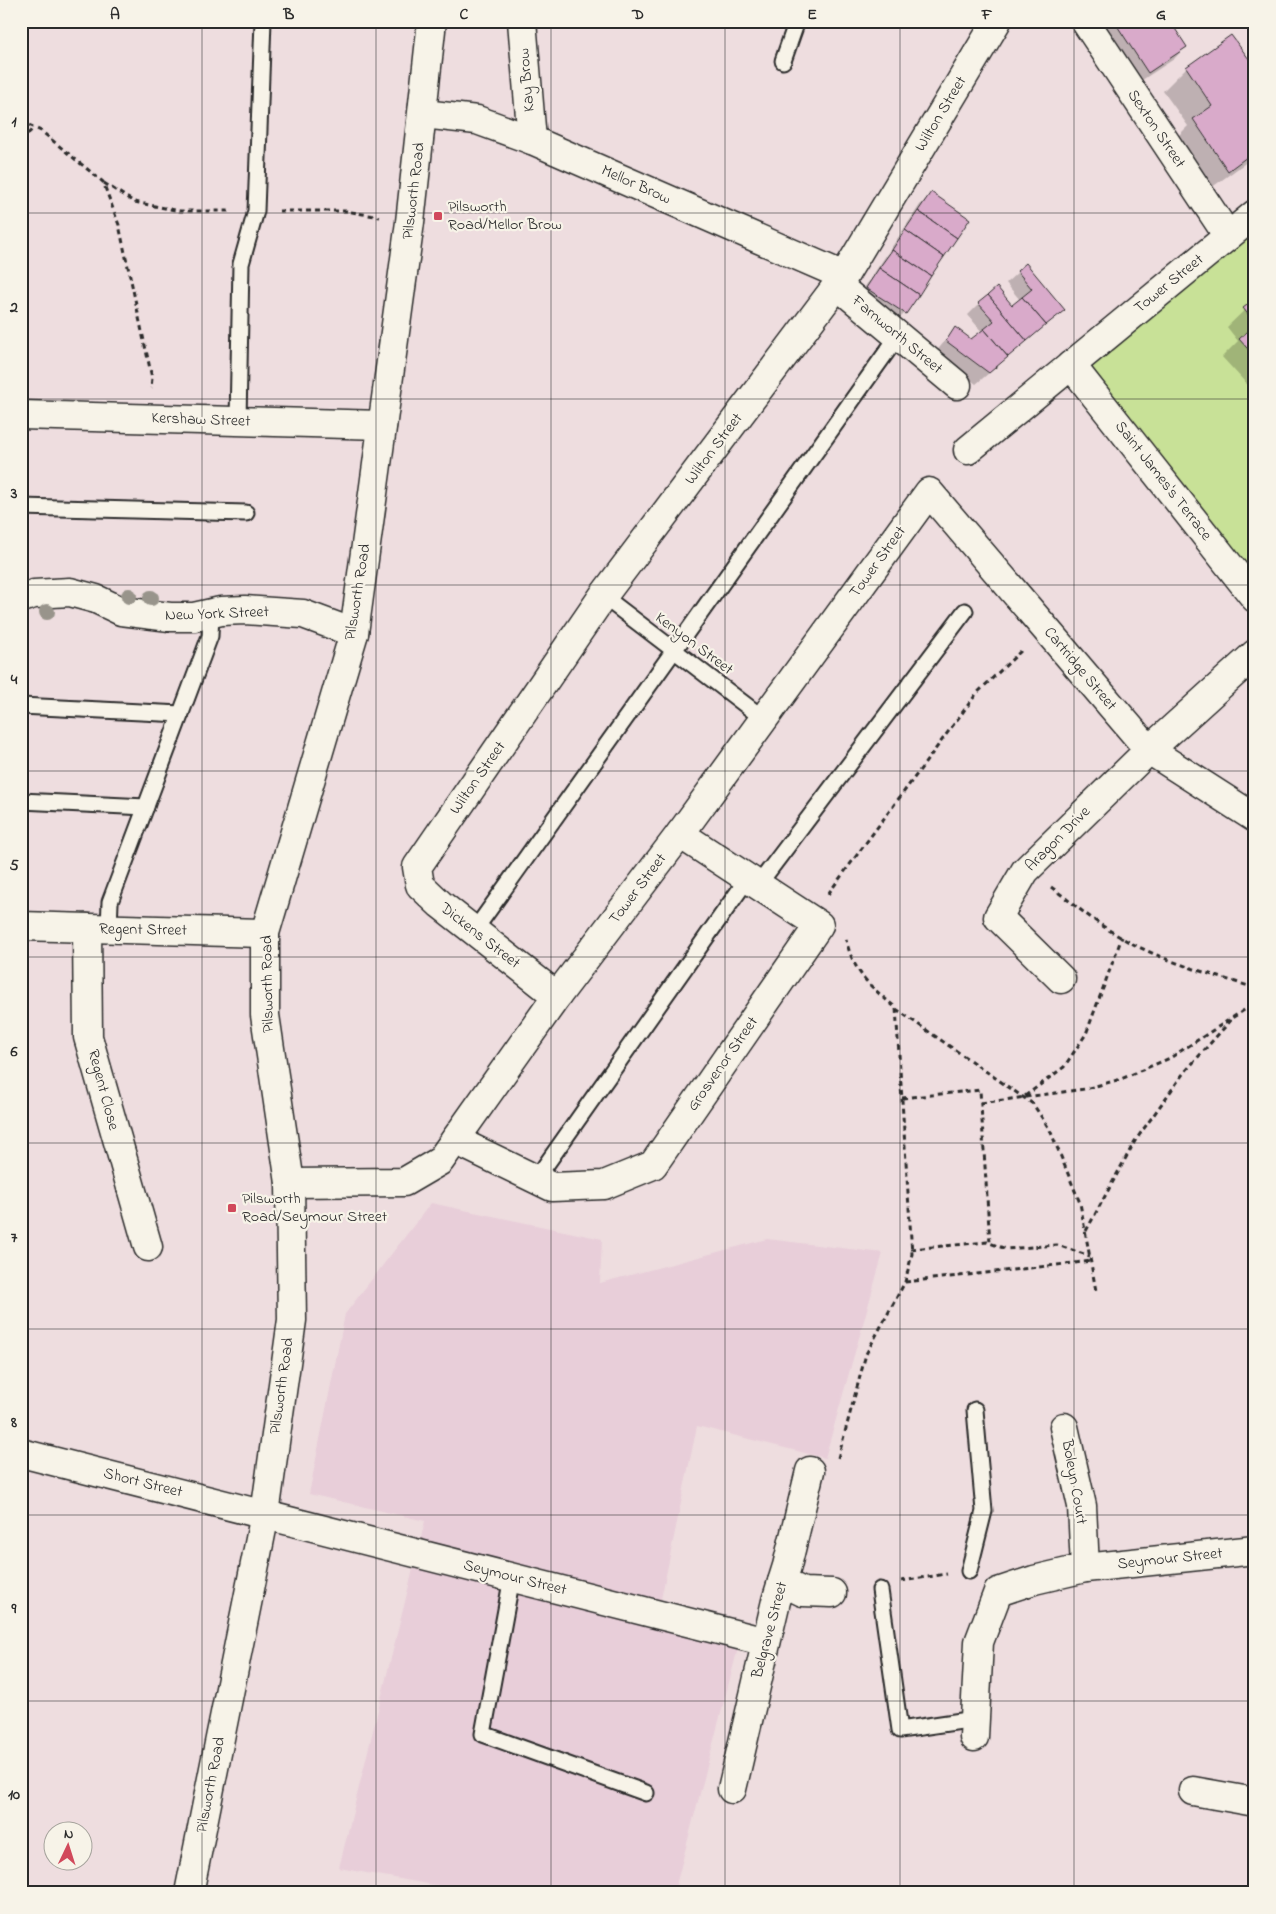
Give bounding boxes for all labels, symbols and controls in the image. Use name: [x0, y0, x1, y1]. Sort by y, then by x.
text: A: [110, 3, 120, 27]
text: B: [283, 3, 295, 27]
text: C: [460, 3, 469, 27]
text: D: [631, 3, 644, 27]
text: E: [807, 3, 817, 27]
text: F: [981, 3, 993, 27]
text: G: [1156, 3, 1166, 27]
street label: Kay Brow: [512, 47, 542, 113]
street label: Wilton Street: [909, 71, 973, 156]
street label: Sexton Street: [1121, 85, 1192, 174]
text: 1: [11, 110, 17, 134]
street label: Pilsworth Road: [396, 141, 432, 241]
street label: Mellor Brow: [597, 159, 675, 211]
place label: Pilsworth Road/Mellor Brow: [448, 195, 562, 237]
marker: Pilsworth Road/Mellor Brow: [432, 210, 444, 222]
street label: Tower Street: [1129, 248, 1210, 320]
street label: Farnworth Street: [845, 289, 948, 381]
text: 2: [9, 296, 18, 320]
street label: Kershaw Street: [151, 406, 252, 434]
street label: Wilton Street: [679, 407, 749, 490]
street label: Saint James's Terrace: [1109, 416, 1218, 547]
text: 3: [10, 482, 18, 506]
street label: Tower Street: [844, 521, 913, 603]
street label: Pilsworth Road: [339, 542, 377, 642]
street label: New York Street: [165, 600, 270, 628]
street label: Kenyon Street: [650, 607, 739, 682]
street label: Cartridge Street: [1038, 622, 1123, 717]
text: 4: [10, 668, 18, 692]
street label: Wilton Street: [444, 736, 512, 820]
street label: Aragon Drive: [1020, 800, 1097, 877]
street label: Tower Street: [603, 848, 673, 930]
text: 5: [9, 854, 19, 878]
street label: Dickens Street: [434, 896, 526, 975]
street label: Regent Street: [99, 917, 188, 943]
street label: Pilsworth Road: [255, 935, 281, 1033]
street label: Grosvenor Street: [681, 1011, 765, 1116]
text: 6: [9, 1040, 18, 1064]
street label: Regent Close: [81, 1047, 126, 1134]
place label: Pilsworth Road/Seymour Street: [242, 1187, 388, 1229]
marker: Pilsworth Road/Seymour Street: [226, 1202, 238, 1214]
text: 7: [11, 1226, 18, 1250]
street label: Pilsworth Road: [263, 1336, 301, 1436]
text: 8: [10, 1411, 17, 1435]
street label: Boleyn Court: [1055, 1437, 1093, 1527]
street label: Short Street: [101, 1462, 186, 1505]
street label: Seymour Street: [1116, 1541, 1224, 1576]
street label: Seymour Street: [461, 1554, 570, 1603]
street label: Belgrave Street: [745, 1578, 795, 1682]
text: 9: [11, 1597, 17, 1621]
street label: Pilsworth Road: [190, 1735, 232, 1835]
text: 10: [8, 1783, 20, 1807]
north arrow: [42, 1822, 92, 1872]
text: N: [63, 1824, 74, 1845]

